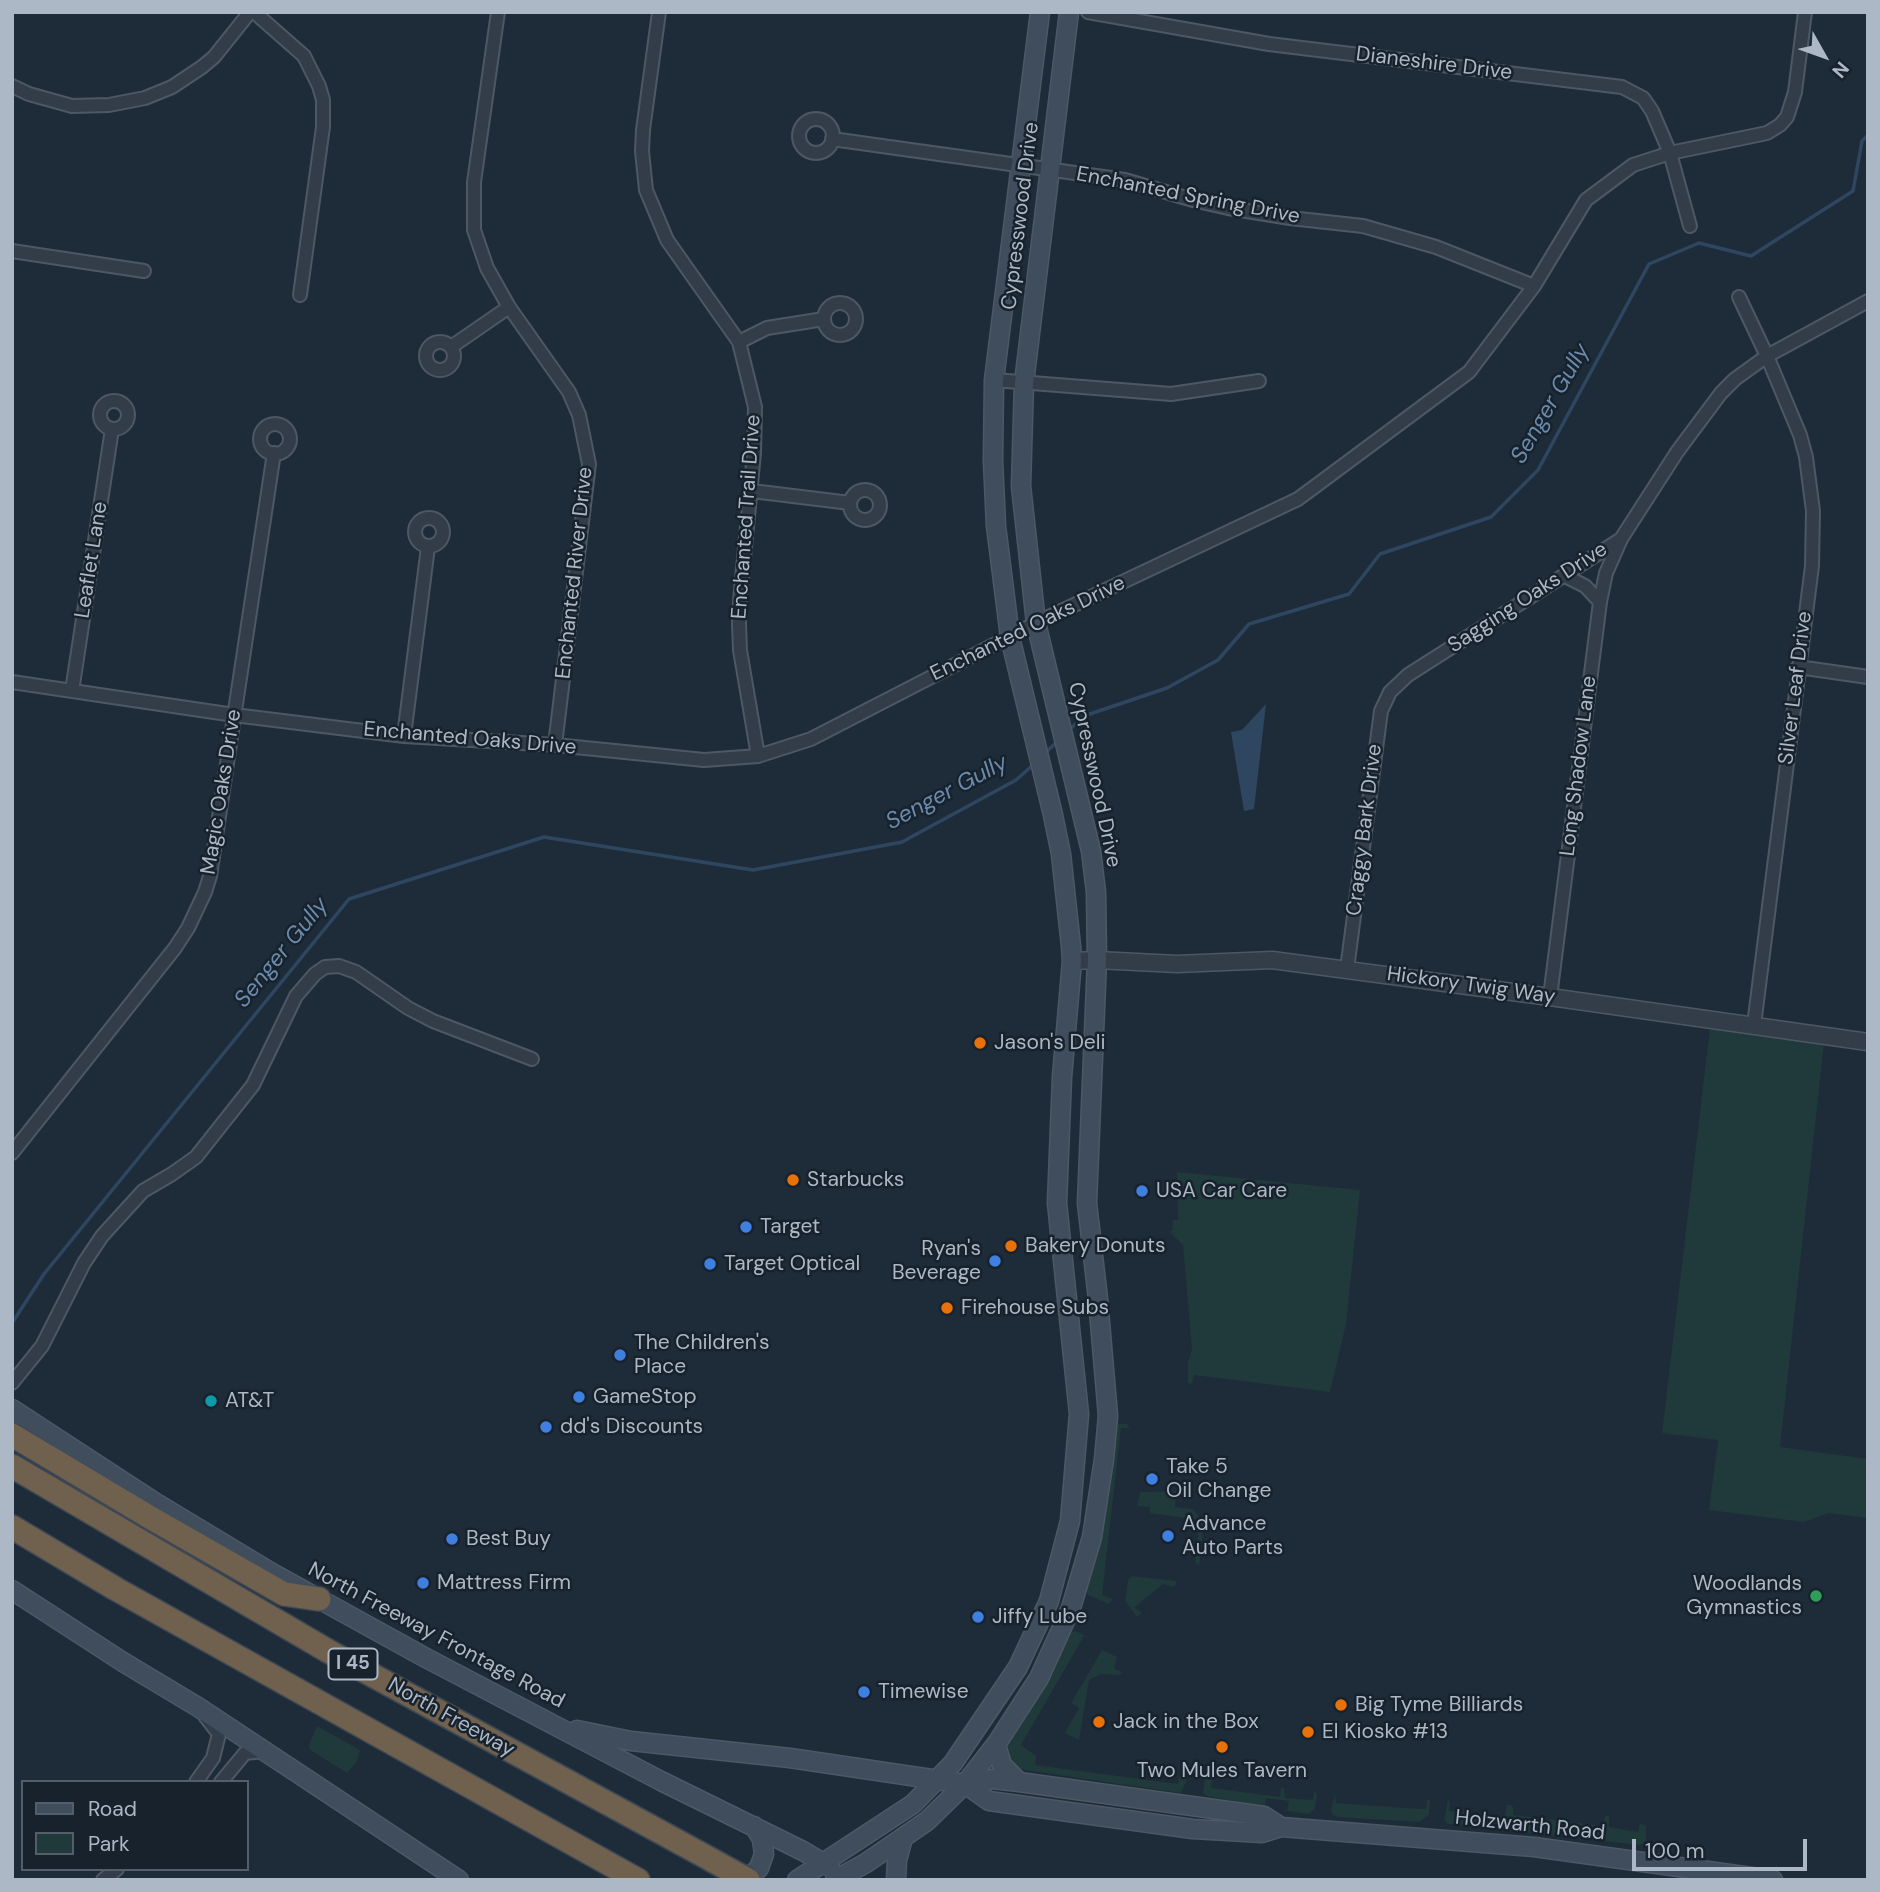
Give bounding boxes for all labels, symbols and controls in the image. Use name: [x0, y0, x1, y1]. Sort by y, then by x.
north arrow: [1789, 21, 1859, 91]
street label: Dianeshire Drive: [1354, 42, 1514, 86]
text: N: [1826, 56, 1855, 83]
street label: Cypresswood Drive: [997, 121, 1045, 311]
street label: Enchanted Spring Drive: [1074, 162, 1302, 230]
water label: Senger Gully: [1506, 339, 1596, 469]
street label: Enchanted Trail Drive: [727, 414, 767, 620]
street label: Enchanted River Drive: [551, 466, 599, 680]
street label: Leaflet Lane: [70, 500, 114, 620]
street label: Sagging Oaks Drive: [1444, 537, 1612, 659]
street label: Enchanted Oaks Drive: [926, 571, 1130, 687]
street label: Silver Leaf Drive: [1774, 610, 1818, 766]
street label: Long Shadow Lane: [1555, 674, 1603, 858]
street label: Cypresswood Drive: [1062, 680, 1126, 870]
street label: Magic Oaks Drive: [196, 708, 248, 876]
street label: Enchanted Oaks Drive: [363, 717, 577, 761]
street label: Craggy Bark Drive: [1342, 743, 1388, 917]
water label: Senger Gully: [881, 749, 1013, 837]
water label: Senger Gully: [229, 892, 335, 1014]
street label: Hickory Twig Way: [1385, 962, 1557, 1010]
place label: Jason's Deli: [994, 1030, 1106, 1056]
marker: Jason's Deli: [972, 1035, 988, 1051]
place label: Starbucks: [807, 1167, 904, 1193]
marker: Starbucks: [785, 1172, 801, 1188]
place label: USA Car Care: [1156, 1178, 1287, 1204]
marker: USA Car Care: [1134, 1183, 1150, 1199]
place label: Target: [760, 1214, 820, 1240]
marker: Target: [738, 1219, 754, 1235]
place label: Bakery Donuts: [1025, 1233, 1166, 1259]
place label: Ryan's Beverage: [892, 1236, 981, 1286]
marker: Bakery Donuts: [1003, 1238, 1019, 1254]
place label: Target Optical: [724, 1251, 860, 1277]
marker: Ryan's Beverage: [987, 1253, 1003, 1269]
marker: Target Optical: [702, 1256, 718, 1272]
place label: Firehouse Subs: [961, 1295, 1109, 1321]
marker: Firehouse Subs: [939, 1300, 955, 1316]
place label: The Children's Place: [634, 1330, 770, 1380]
marker: The Children's Place: [612, 1347, 628, 1363]
place label: GameStop: [593, 1384, 697, 1410]
place label: AT&T: [225, 1388, 274, 1414]
marker: GameStop: [571, 1389, 587, 1405]
marker: AT&T: [203, 1393, 219, 1409]
place label: dd's Discounts: [560, 1414, 703, 1440]
marker: dd's Discounts: [538, 1419, 554, 1435]
place label: Take 5 Oil Change: [1166, 1454, 1271, 1504]
marker: Take 5 Oil Change: [1144, 1471, 1160, 1487]
place label: Advance Auto Parts: [1182, 1511, 1283, 1561]
place label: Best Buy: [466, 1526, 551, 1552]
marker: Advance Auto Parts: [1160, 1528, 1176, 1544]
marker: Best Buy: [444, 1531, 460, 1547]
street label: North Freeway Frontage Road: [303, 1557, 569, 1715]
place label: Mattress Firm: [437, 1570, 571, 1596]
place label: Woodlands Gymnastics: [1686, 1571, 1802, 1621]
marker: Mattress Firm: [415, 1575, 431, 1591]
marker: Woodlands Gymnastics: [1808, 1588, 1824, 1604]
place label: Jiffy Lube: [992, 1604, 1087, 1630]
marker: Jiffy Lube: [970, 1609, 986, 1625]
road number: I 45: [328, 1648, 378, 1680]
street label: North Freeway: [383, 1673, 519, 1763]
place label: Timewise: [878, 1679, 969, 1705]
marker: Timewise: [856, 1684, 872, 1700]
place label: Big Tyme Billiards: [1355, 1692, 1523, 1718]
marker: Big Tyme Billiards: [1333, 1697, 1349, 1713]
place label: Jack in the Box: [1113, 1709, 1259, 1735]
marker: Jack in the Box: [1091, 1714, 1107, 1730]
place label: El Kiosko #13: [1322, 1719, 1448, 1745]
marker: El Kiosko #13: [1300, 1724, 1316, 1740]
marker: Two Mules Tavern: [1214, 1739, 1230, 1755]
place label: Two Mules Tavern: [1137, 1758, 1307, 1784]
legend: [21, 1780, 248, 1871]
text: Road: [88, 1795, 137, 1823]
street label: Holzwarth Road: [1454, 1806, 1606, 1846]
scale bar: [1635, 1826, 1810, 1870]
text: Park: [88, 1830, 129, 1858]
text: 100 m: [1645, 1837, 1705, 1865]

